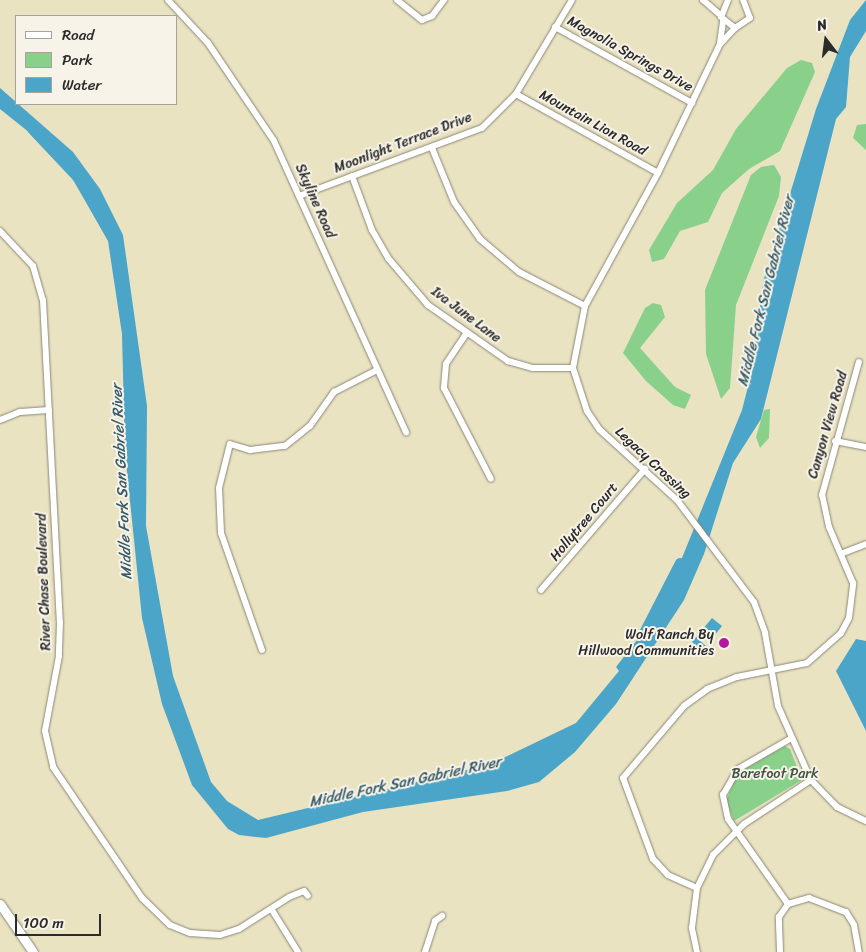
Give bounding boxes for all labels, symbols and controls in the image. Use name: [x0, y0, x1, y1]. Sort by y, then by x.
street label: Magnolia Springs Drive: [564, 12, 696, 96]
text: N: [814, 12, 830, 38]
legend: [15, 15, 178, 105]
north arrow: [801, 15, 851, 65]
text: Road: [62, 22, 94, 48]
text: Park: [62, 47, 93, 73]
text: Water: [62, 72, 102, 98]
street label: Mountain Lion Road: [536, 86, 650, 160]
street label: Moonlight Terrace Drive: [332, 109, 474, 177]
street label: Skyline Road: [291, 161, 339, 241]
water label: Middle Fork San Gabriel River: [734, 194, 798, 388]
street label: Iva June Lane: [428, 283, 504, 347]
street label: Canyon View Road: [805, 369, 851, 481]
water label: Middle Fork San Gabriel River: [108, 384, 136, 580]
street label: Legacy Crossing: [612, 424, 694, 502]
street label: Hollytree Court: [546, 480, 622, 564]
street label: River Chase Boulevard: [33, 513, 55, 651]
place label: Wolf Ranch By Hillwood Communities: [578, 627, 714, 660]
marker: Wolf Ranch By Hillwood Communities: [718, 637, 730, 649]
water label: Middle Fork San Gabriel River: [307, 753, 503, 811]
park label: Barefoot Park: [732, 766, 818, 782]
scale bar: [18, 904, 104, 936]
text: 100 m: [23, 910, 64, 936]

